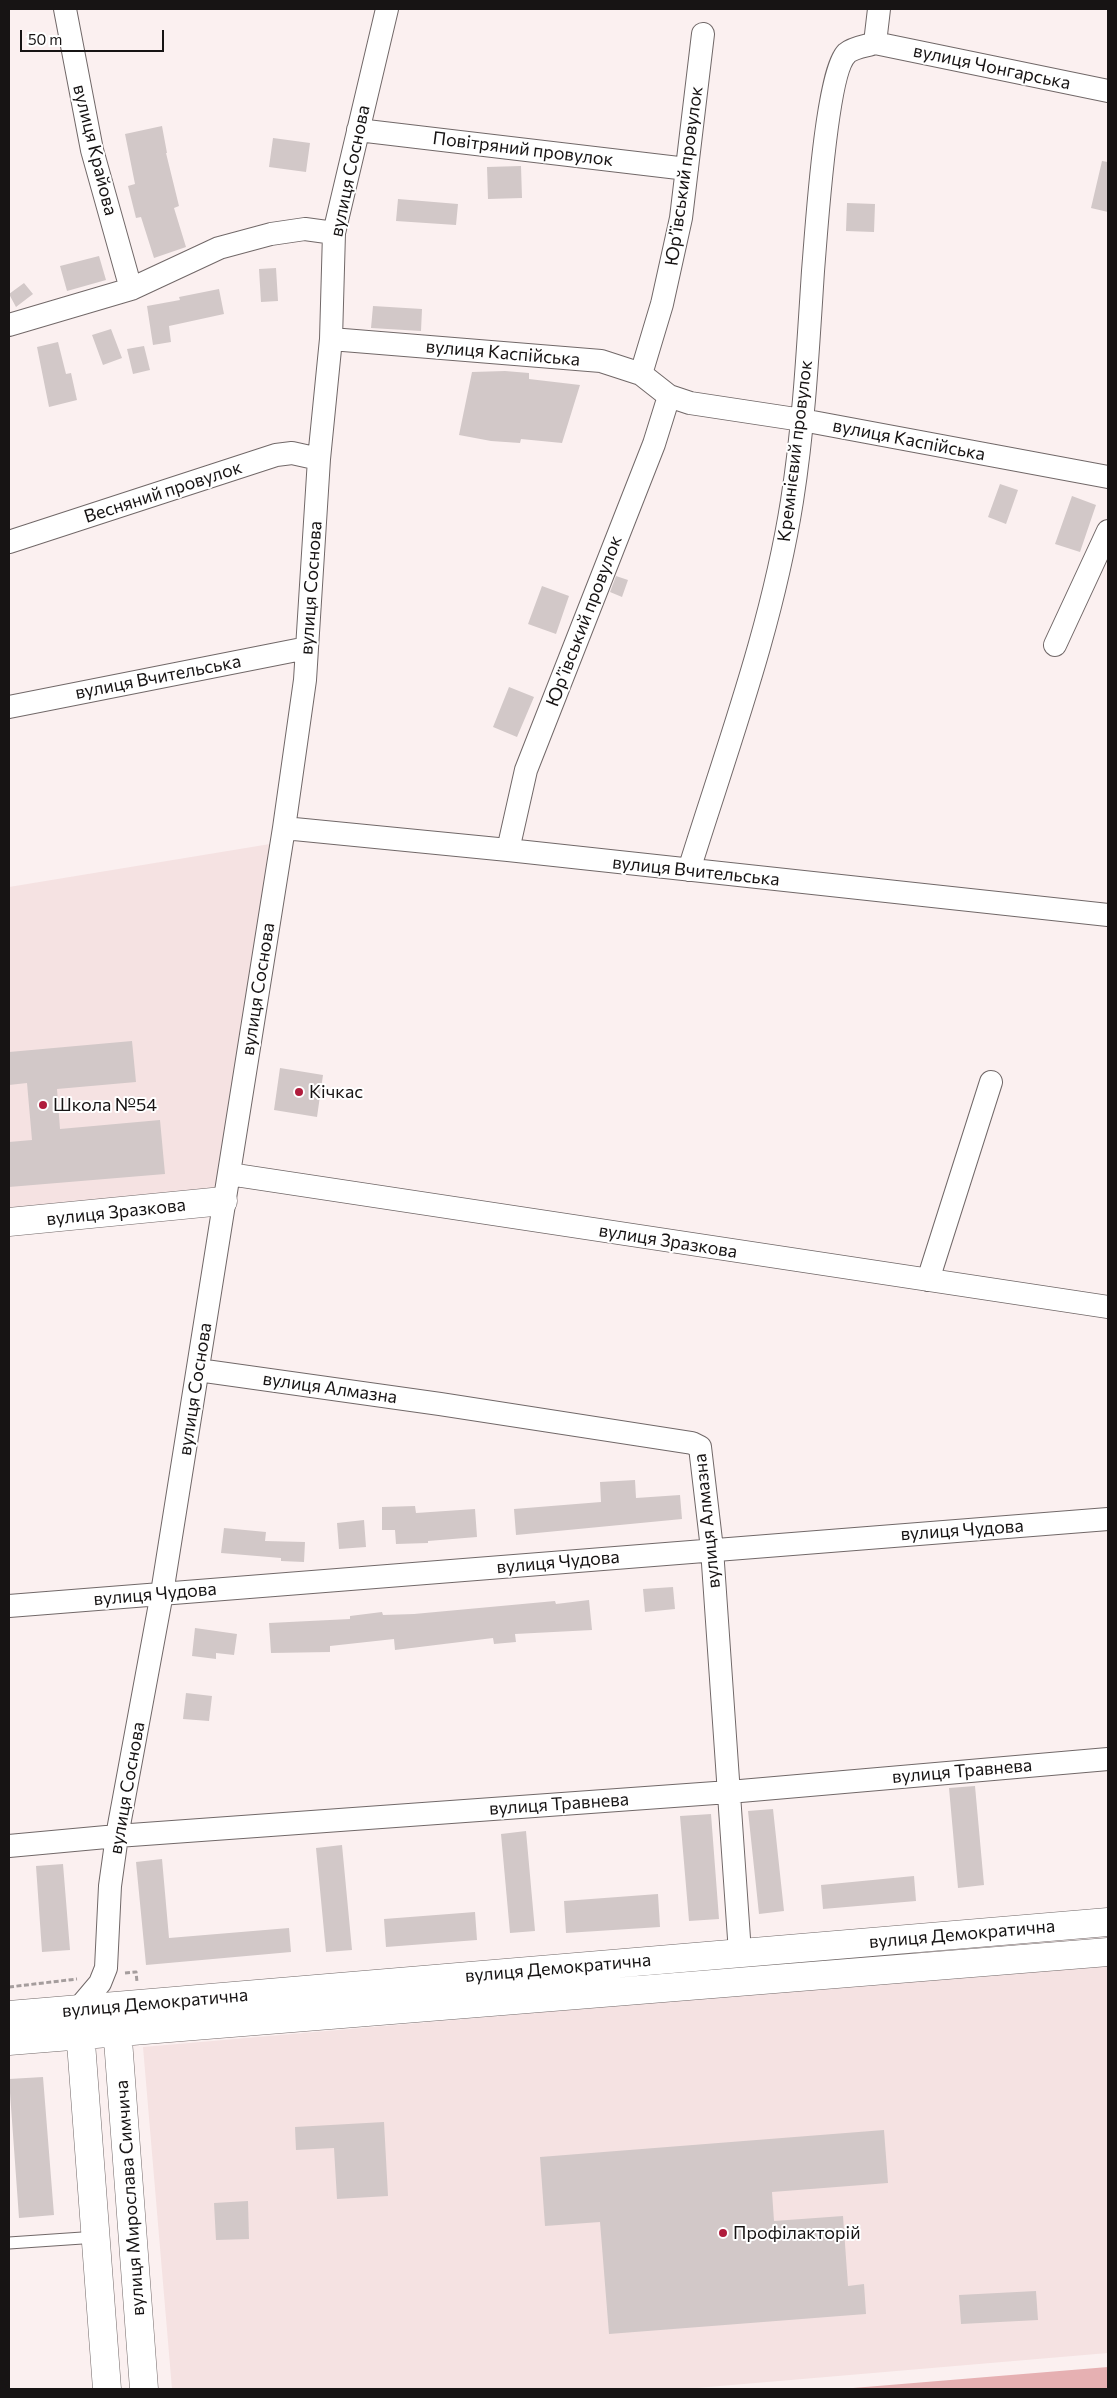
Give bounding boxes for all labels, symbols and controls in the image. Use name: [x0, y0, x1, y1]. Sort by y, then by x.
scale bar: [22, 20, 166, 52]
text: 50 m: [28, 30, 62, 48]
street label: вулиця Чонгарська: [911, 40, 1073, 94]
street label: вулиця Крайова: [68, 82, 122, 218]
street label: Юр’ївський провулок: [661, 85, 707, 267]
street label: вулиця Соснова: [325, 103, 375, 239]
street label: Повітряний провулок: [432, 127, 614, 171]
street label: вулиця Каспійська: [425, 335, 581, 371]
street label: Кремнієвий провулок: [773, 359, 817, 543]
street label: вулиця Каспійська: [831, 415, 987, 465]
street label: Весняний провулок: [81, 456, 245, 528]
street label: вулиця Соснова: [296, 520, 326, 656]
street label: Юр’ївський провулок: [541, 533, 627, 709]
street label: вулиця Вчительська: [73, 650, 243, 704]
street label: вулиця Вчительська: [611, 851, 781, 891]
street label: вулиця Соснова: [237, 921, 279, 1057]
place label: Кічкас: [309, 1081, 363, 1103]
marker: Кічкас: [293, 1086, 305, 1098]
place label: Школа №54: [53, 1094, 157, 1116]
marker: Школа №54: [37, 1099, 49, 1111]
street label: вулиця Зразкова: [45, 1194, 187, 1230]
street label: вулиця Зразкова: [597, 1219, 739, 1263]
street label: вулиця Соснова: [174, 1321, 216, 1457]
street label: вулиця Алмазна: [261, 1368, 399, 1408]
street label: вулиця Алмазна: [689, 1452, 725, 1590]
street label: вулиця Чудова: [900, 1515, 1024, 1545]
street label: вулиця Чудова: [496, 1546, 620, 1578]
street label: вулиця Чудова: [93, 1578, 217, 1610]
street label: вулиця Соснова: [105, 1720, 149, 1856]
street label: вулиця Травнева: [891, 1754, 1033, 1788]
street label: вулиця Травнева: [488, 1788, 630, 1820]
street label: вулиця Демократична: [868, 1915, 1056, 1953]
street label: вулиця Демократична: [464, 1949, 652, 1987]
street label: вулиця Демократична: [61, 1984, 249, 2022]
street label: вулиця Мирослава Симчича: [111, 2079, 149, 2317]
place label: Профілакторій: [733, 2222, 860, 2244]
marker: Профілакторій: [717, 2227, 729, 2239]

